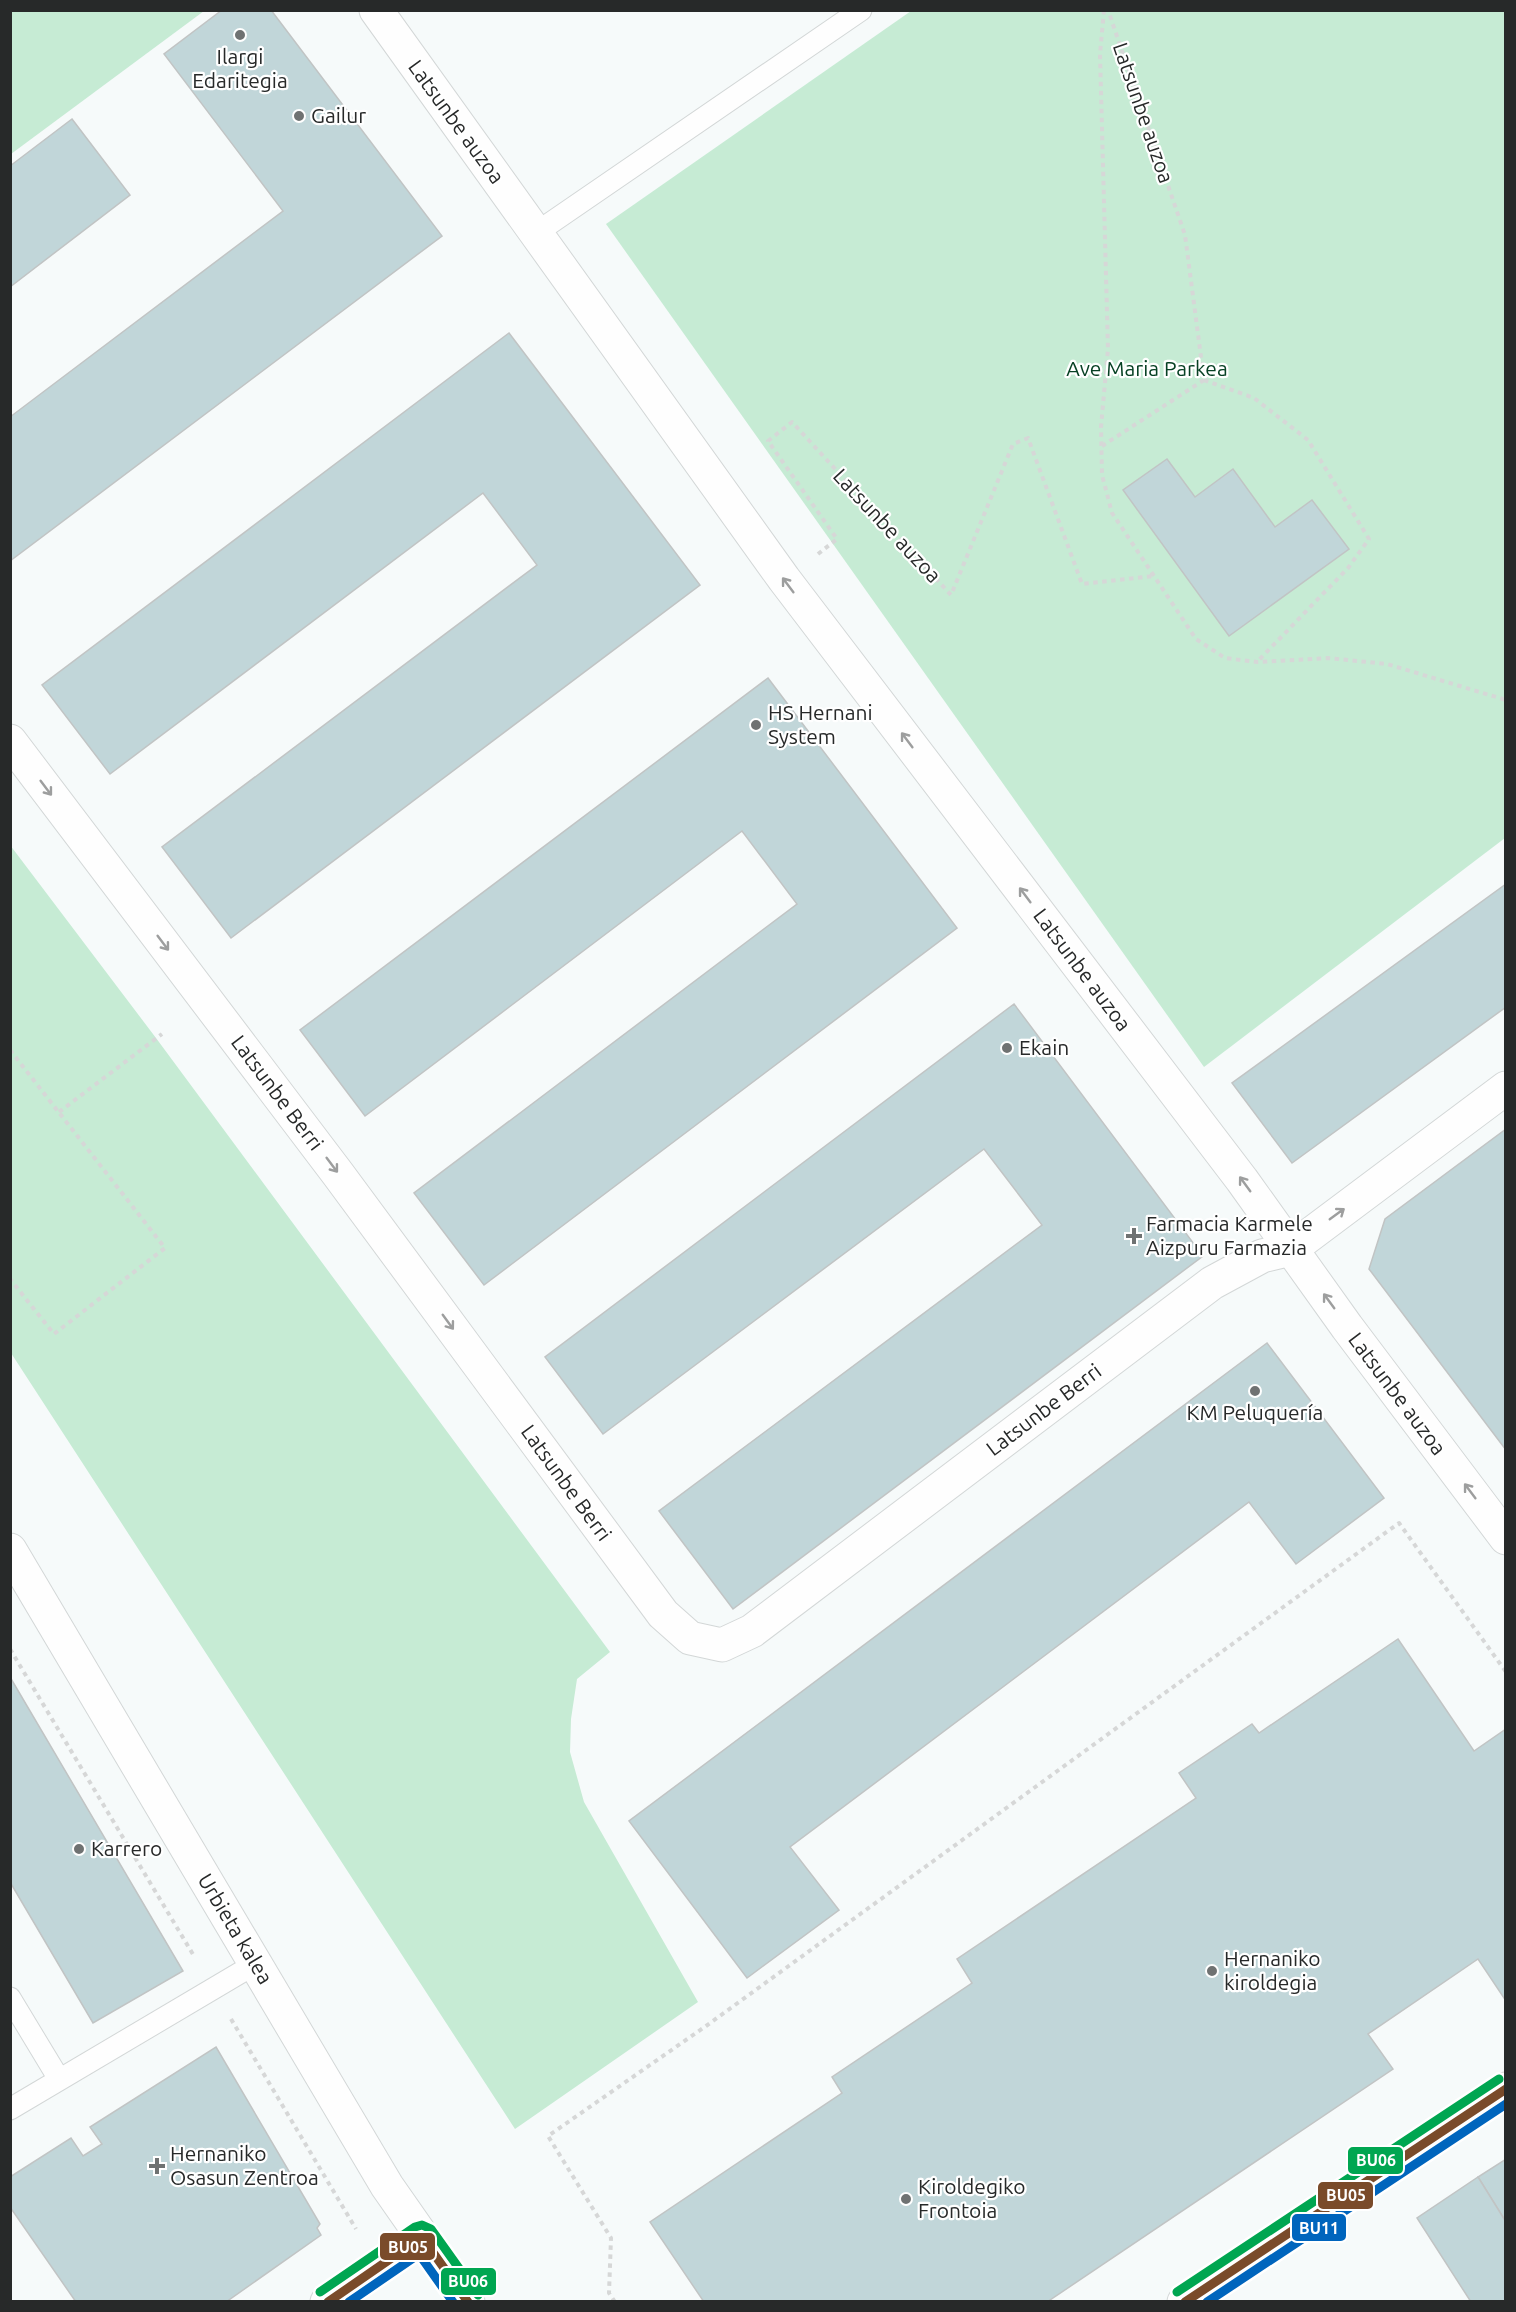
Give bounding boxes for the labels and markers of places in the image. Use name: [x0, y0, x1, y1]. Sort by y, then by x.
marker: Ilargi Edaritegia: [233, 28, 247, 42]
place label: Ilargi Edaritegia: [192, 44, 288, 92]
place label: Gailur: [311, 103, 366, 127]
marker: Gailur: [292, 109, 306, 123]
place label: HS Hernani System: [768, 700, 873, 748]
marker: HS Hernani System: [749, 718, 763, 732]
place label: Ekain: [1019, 1035, 1069, 1059]
marker: Ekain: [1000, 1041, 1014, 1055]
place label: Farmacia Karmele Aizpuru Farmazia: [1146, 1211, 1313, 1259]
marker: Farmacia Karmele Aizpuru Farmazia: [1127, 1229, 1141, 1243]
marker: KM Peluquería: [1248, 1384, 1262, 1398]
place label: KM Peluquería: [1187, 1400, 1323, 1424]
place label: Karrero: [91, 1836, 162, 1860]
marker: Karrero: [72, 1842, 86, 1856]
place label: Hernaniko kiroldegia: [1224, 1946, 1321, 1994]
marker: Hernaniko kiroldegia: [1205, 1964, 1219, 1978]
place label: Hernaniko Osasun Zentroa: [170, 2141, 319, 2189]
marker: Hernaniko Osasun Zentroa: [148, 2157, 166, 2175]
place label: Kiroldegiko Frontoia: [918, 2174, 1026, 2222]
marker: Kiroldegiko Frontoia: [899, 2192, 913, 2206]

